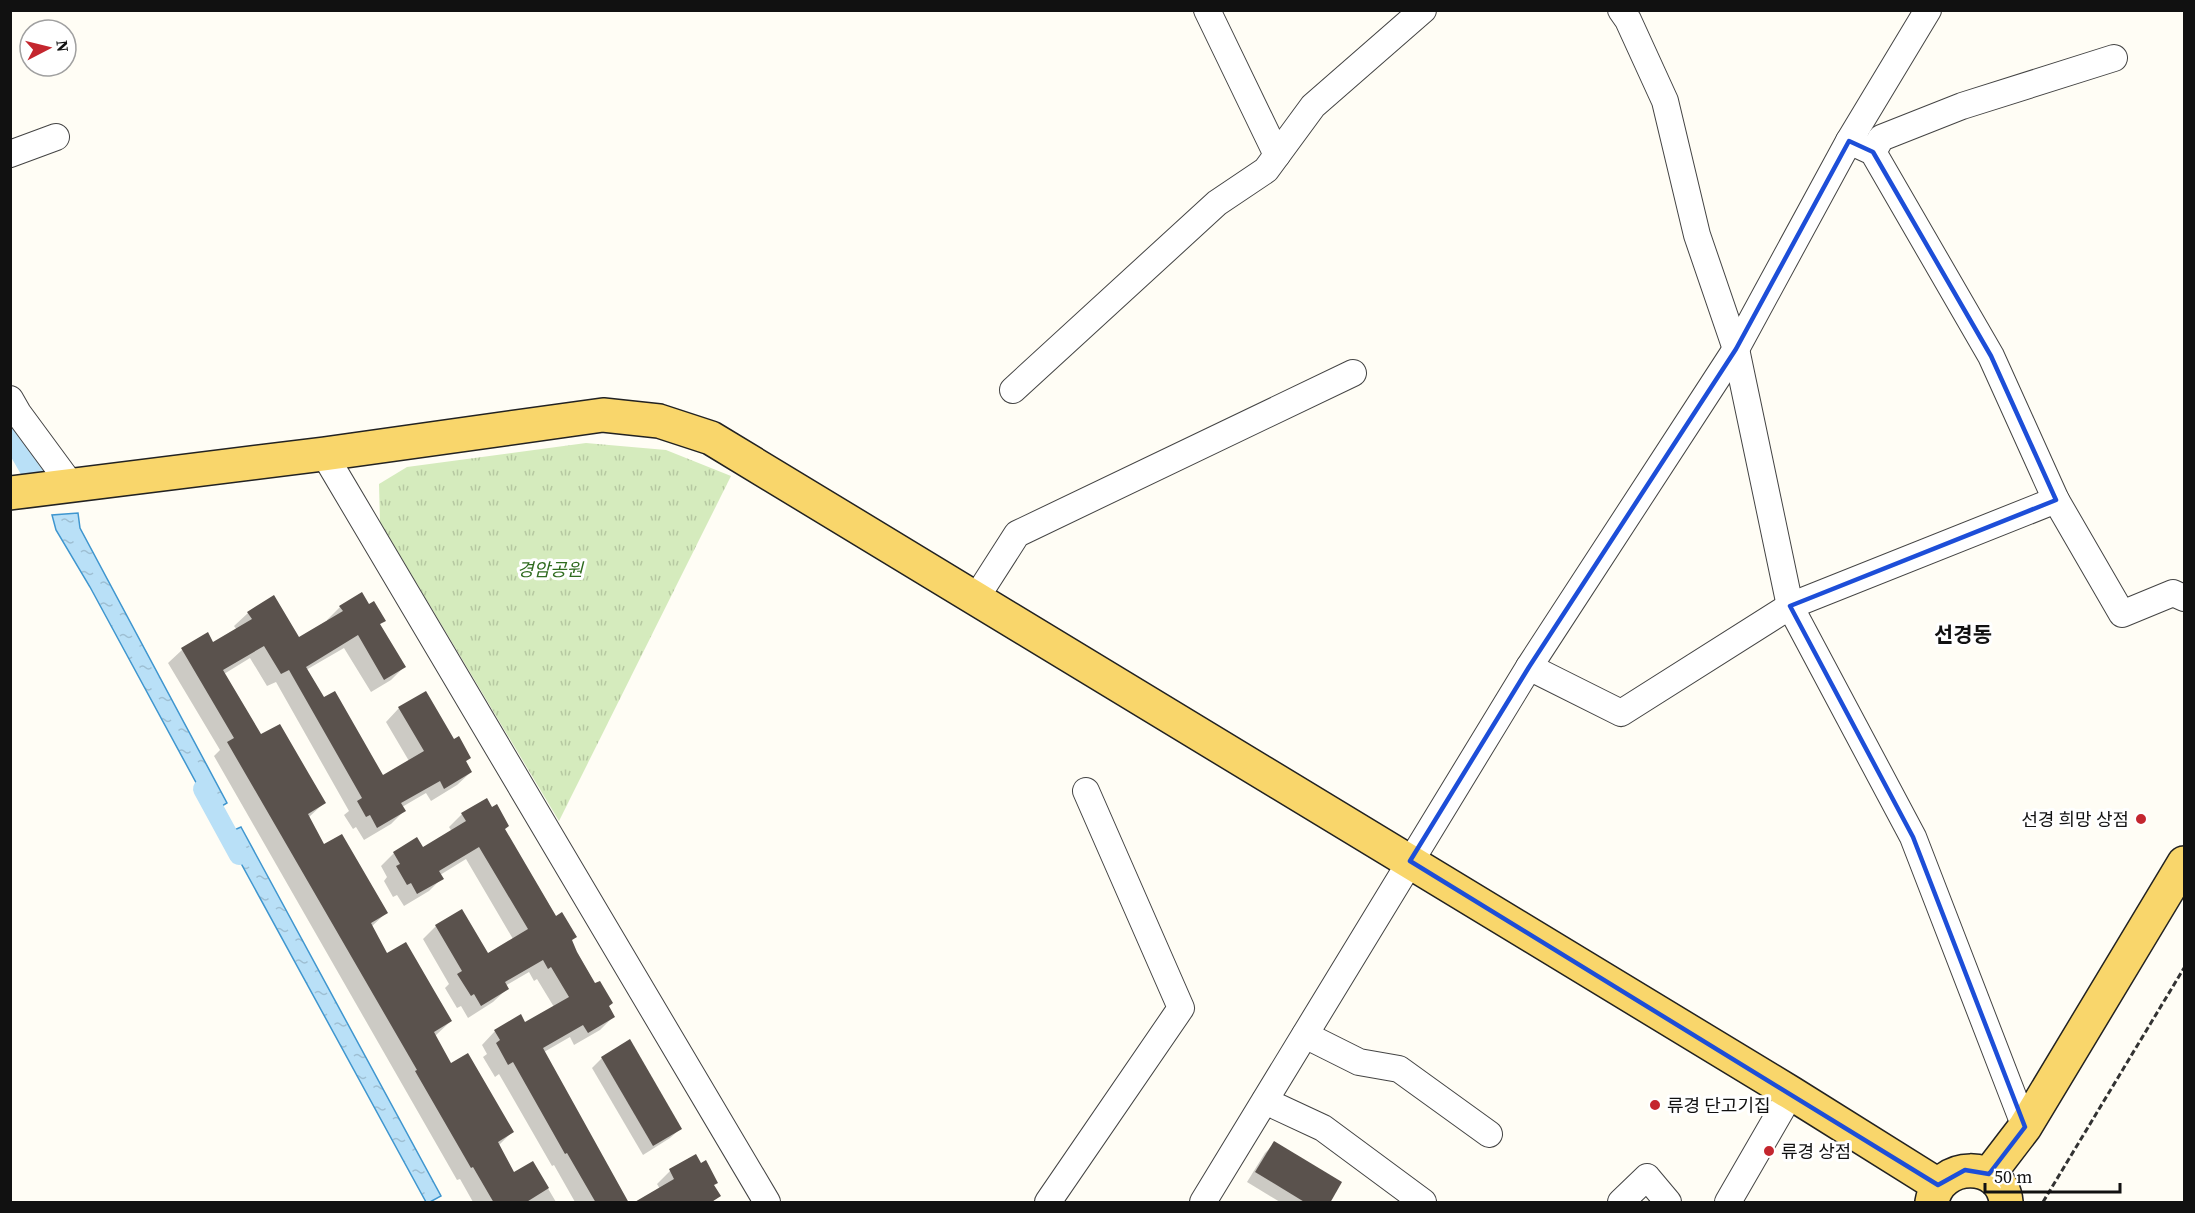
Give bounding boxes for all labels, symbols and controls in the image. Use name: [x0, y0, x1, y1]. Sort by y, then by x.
north arrow: [18, 18, 78, 78]
text: N: [51, 39, 75, 54]
park label: 경암공원: [517, 557, 585, 582]
district label: 선경동: [1934, 620, 1992, 649]
place label: 선경 희망 상점: [2021, 807, 2129, 832]
marker: 선경 희망 상점: [2134, 812, 2148, 826]
place label: 류경 단고기집: [1667, 1093, 1771, 1118]
marker: 류경 단고기집: [1648, 1098, 1662, 1112]
place label: 류경 상점: [1781, 1139, 1851, 1164]
marker: 류경 상점: [1762, 1144, 1776, 1158]
scale bar: [1985, 1156, 2120, 1194]
text: 50 m: [1994, 1164, 2032, 1189]

